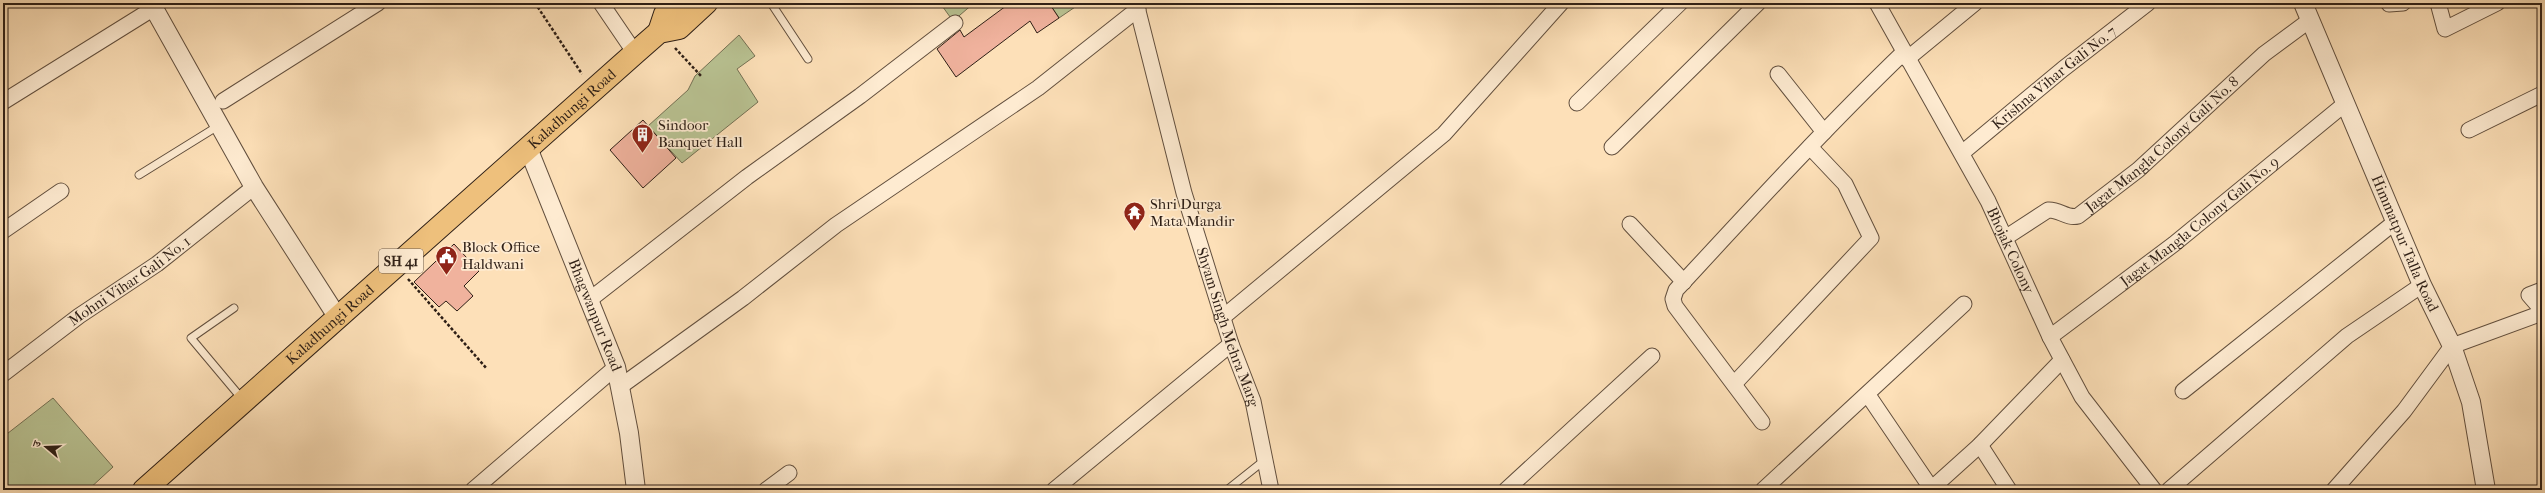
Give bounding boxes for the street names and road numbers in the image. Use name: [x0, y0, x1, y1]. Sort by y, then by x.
street label: Krishna Vihar Gali No. 7: [1988, 22, 2120, 133]
street label: Kaladhungi Road: [524, 65, 620, 153]
street label: Jagat Mangla Colony Gali No. 8: [2081, 73, 2243, 217]
street label: Jagat Mangla Colony Gali No. 9: [2116, 153, 2283, 291]
street label: Himmatpur Talla Road: [2368, 172, 2443, 315]
street label: Bhojak Colony: [1983, 204, 2038, 297]
street label: Mohni Vihar Gali No. 1: [65, 232, 194, 330]
street label: Shyam Singh Mehra Marg: [1192, 245, 1263, 409]
road number: SH 41: [379, 249, 423, 273]
street label: Bhagwanpur Road: [564, 256, 626, 375]
street label: Kaladhungi Road: [282, 280, 378, 368]

